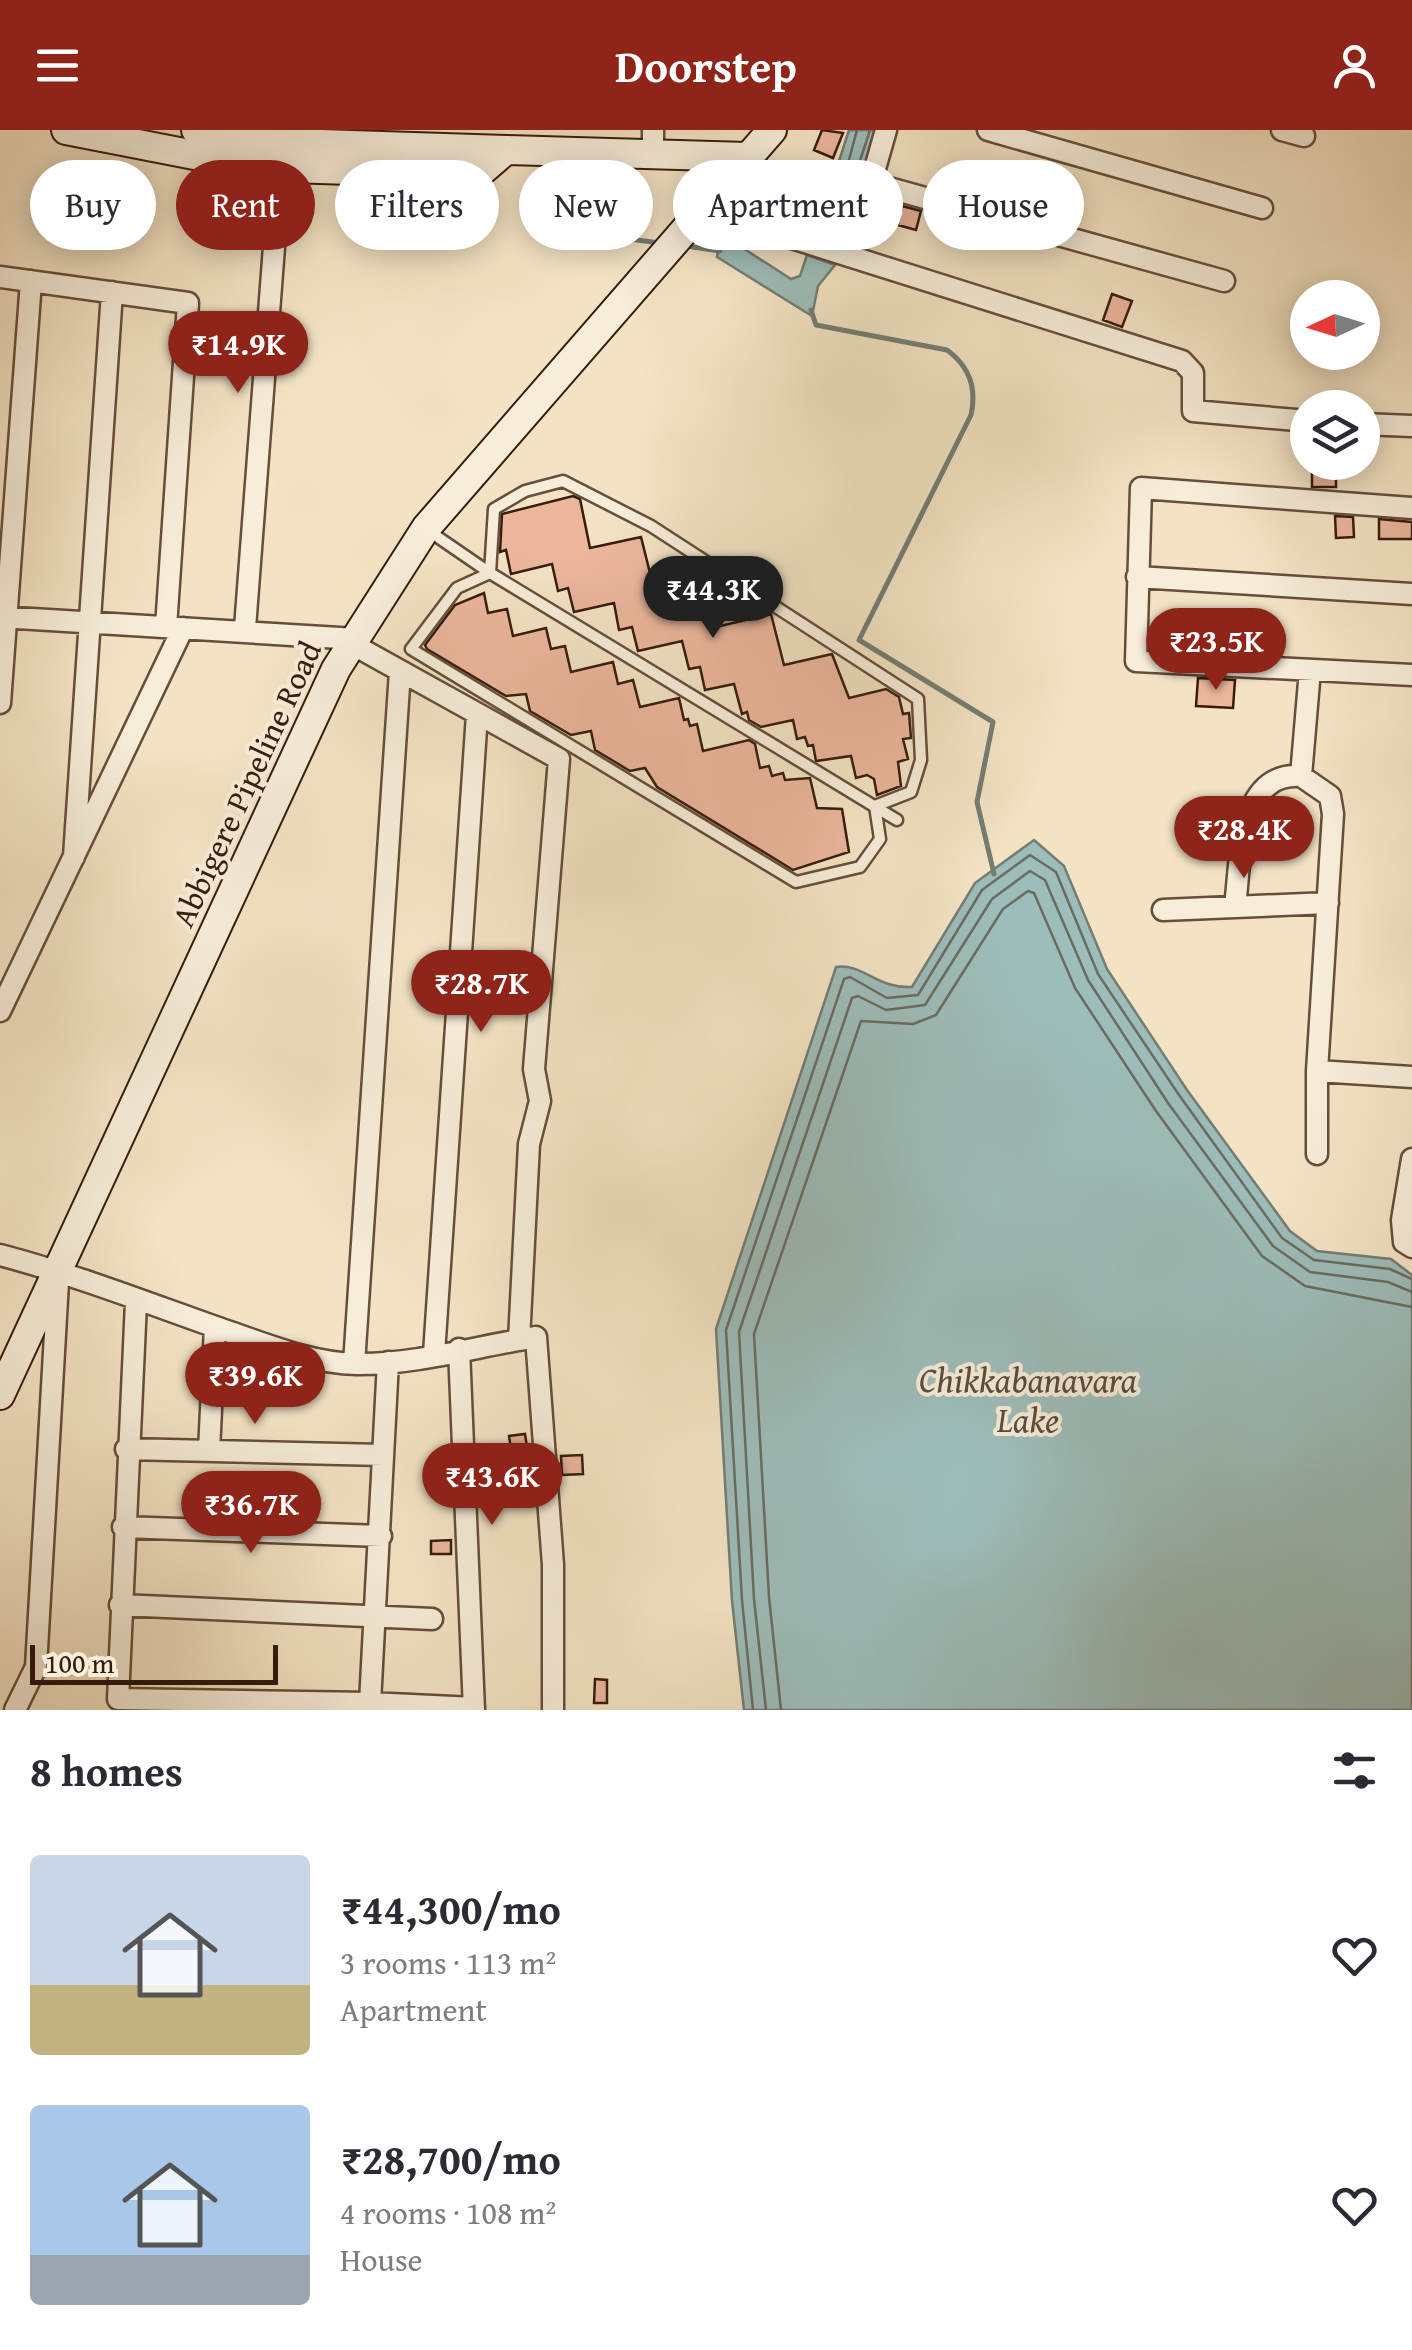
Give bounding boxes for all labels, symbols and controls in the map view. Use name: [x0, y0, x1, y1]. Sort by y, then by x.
text: Doorstep: [615, 33, 797, 98]
icon: menu: [30, 38, 85, 93]
icon: person: [1327, 38, 1382, 93]
chip: Buy: [30, 160, 156, 250]
chip: Rent: [176, 160, 315, 250]
chip: Filters: [335, 160, 499, 250]
chip: New: [519, 160, 653, 250]
chip: Apartment: [673, 160, 903, 250]
chip: House: [923, 160, 1084, 250]
north arrow: [1290, 280, 1380, 370]
map controls: [1290, 280, 1380, 480]
pin: ₹14.9K: [157, 311, 319, 396]
text: ₹14.9K: [190, 320, 286, 367]
button: layers: [1290, 390, 1380, 480]
pin: ₹44.3K: [632, 556, 794, 641]
text: ₹44.3K: [665, 565, 761, 612]
pin: ₹23.5K: [1135, 608, 1297, 693]
text: ₹23.5K: [1168, 617, 1264, 664]
street label: Abbigere Pipeline Road: [159, 633, 333, 935]
pin: ₹28.4K: [1163, 796, 1325, 881]
text: ₹28.4K: [1196, 805, 1292, 852]
pin: ₹28.7K: [400, 950, 562, 1035]
text: ₹28.7K: [433, 959, 529, 1006]
pin: ₹39.6K: [174, 1342, 336, 1427]
text: ₹39.6K: [207, 1351, 303, 1398]
water label: Chikkabanavara Lake: [919, 1354, 1137, 1445]
pin: ₹43.6K: [411, 1443, 573, 1528]
text: ₹43.6K: [444, 1452, 540, 1499]
pin: ₹36.7K: [170, 1471, 332, 1556]
text: ₹36.7K: [203, 1480, 299, 1527]
scale bar: [30, 1640, 278, 1684]
text: 100 m: [45, 1642, 114, 1683]
text: 8 homes: [30, 1740, 183, 1801]
icon: filters: [1327, 1743, 1382, 1798]
text: ₹44,300/mo: [340, 1878, 561, 1939]
icon: home: [110, 1895, 230, 2015]
icon: heart: [1327, 1928, 1382, 1983]
text: 3 rooms · 113 m²: [340, 1939, 556, 1986]
text: Apartment: [340, 1986, 487, 2033]
text: ₹28,700/mo: [340, 2128, 561, 2189]
icon: home: [110, 2145, 230, 2265]
icon: heart: [1327, 2178, 1382, 2233]
text: 4 rooms · 108 m²: [340, 2189, 556, 2236]
text: House: [340, 2236, 423, 2283]

